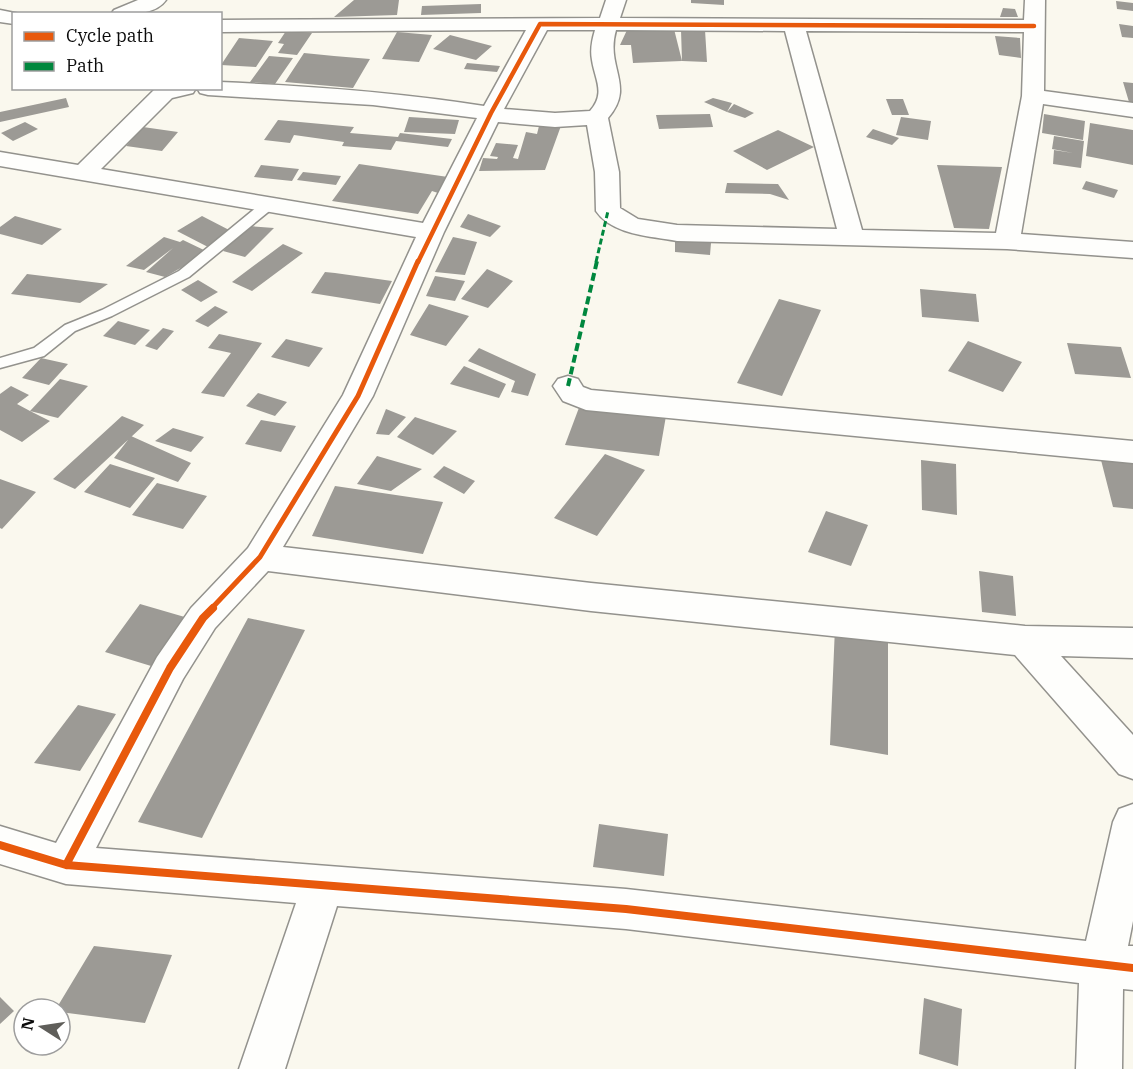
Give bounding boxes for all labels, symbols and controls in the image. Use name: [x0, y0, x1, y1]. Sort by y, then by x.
legend: [12, 12, 222, 90]
text: Cycle path: [66, 24, 154, 47]
text: Path: [66, 54, 104, 77]
north arrow: [12, 997, 72, 1057]
text: N: [16, 1016, 38, 1032]

